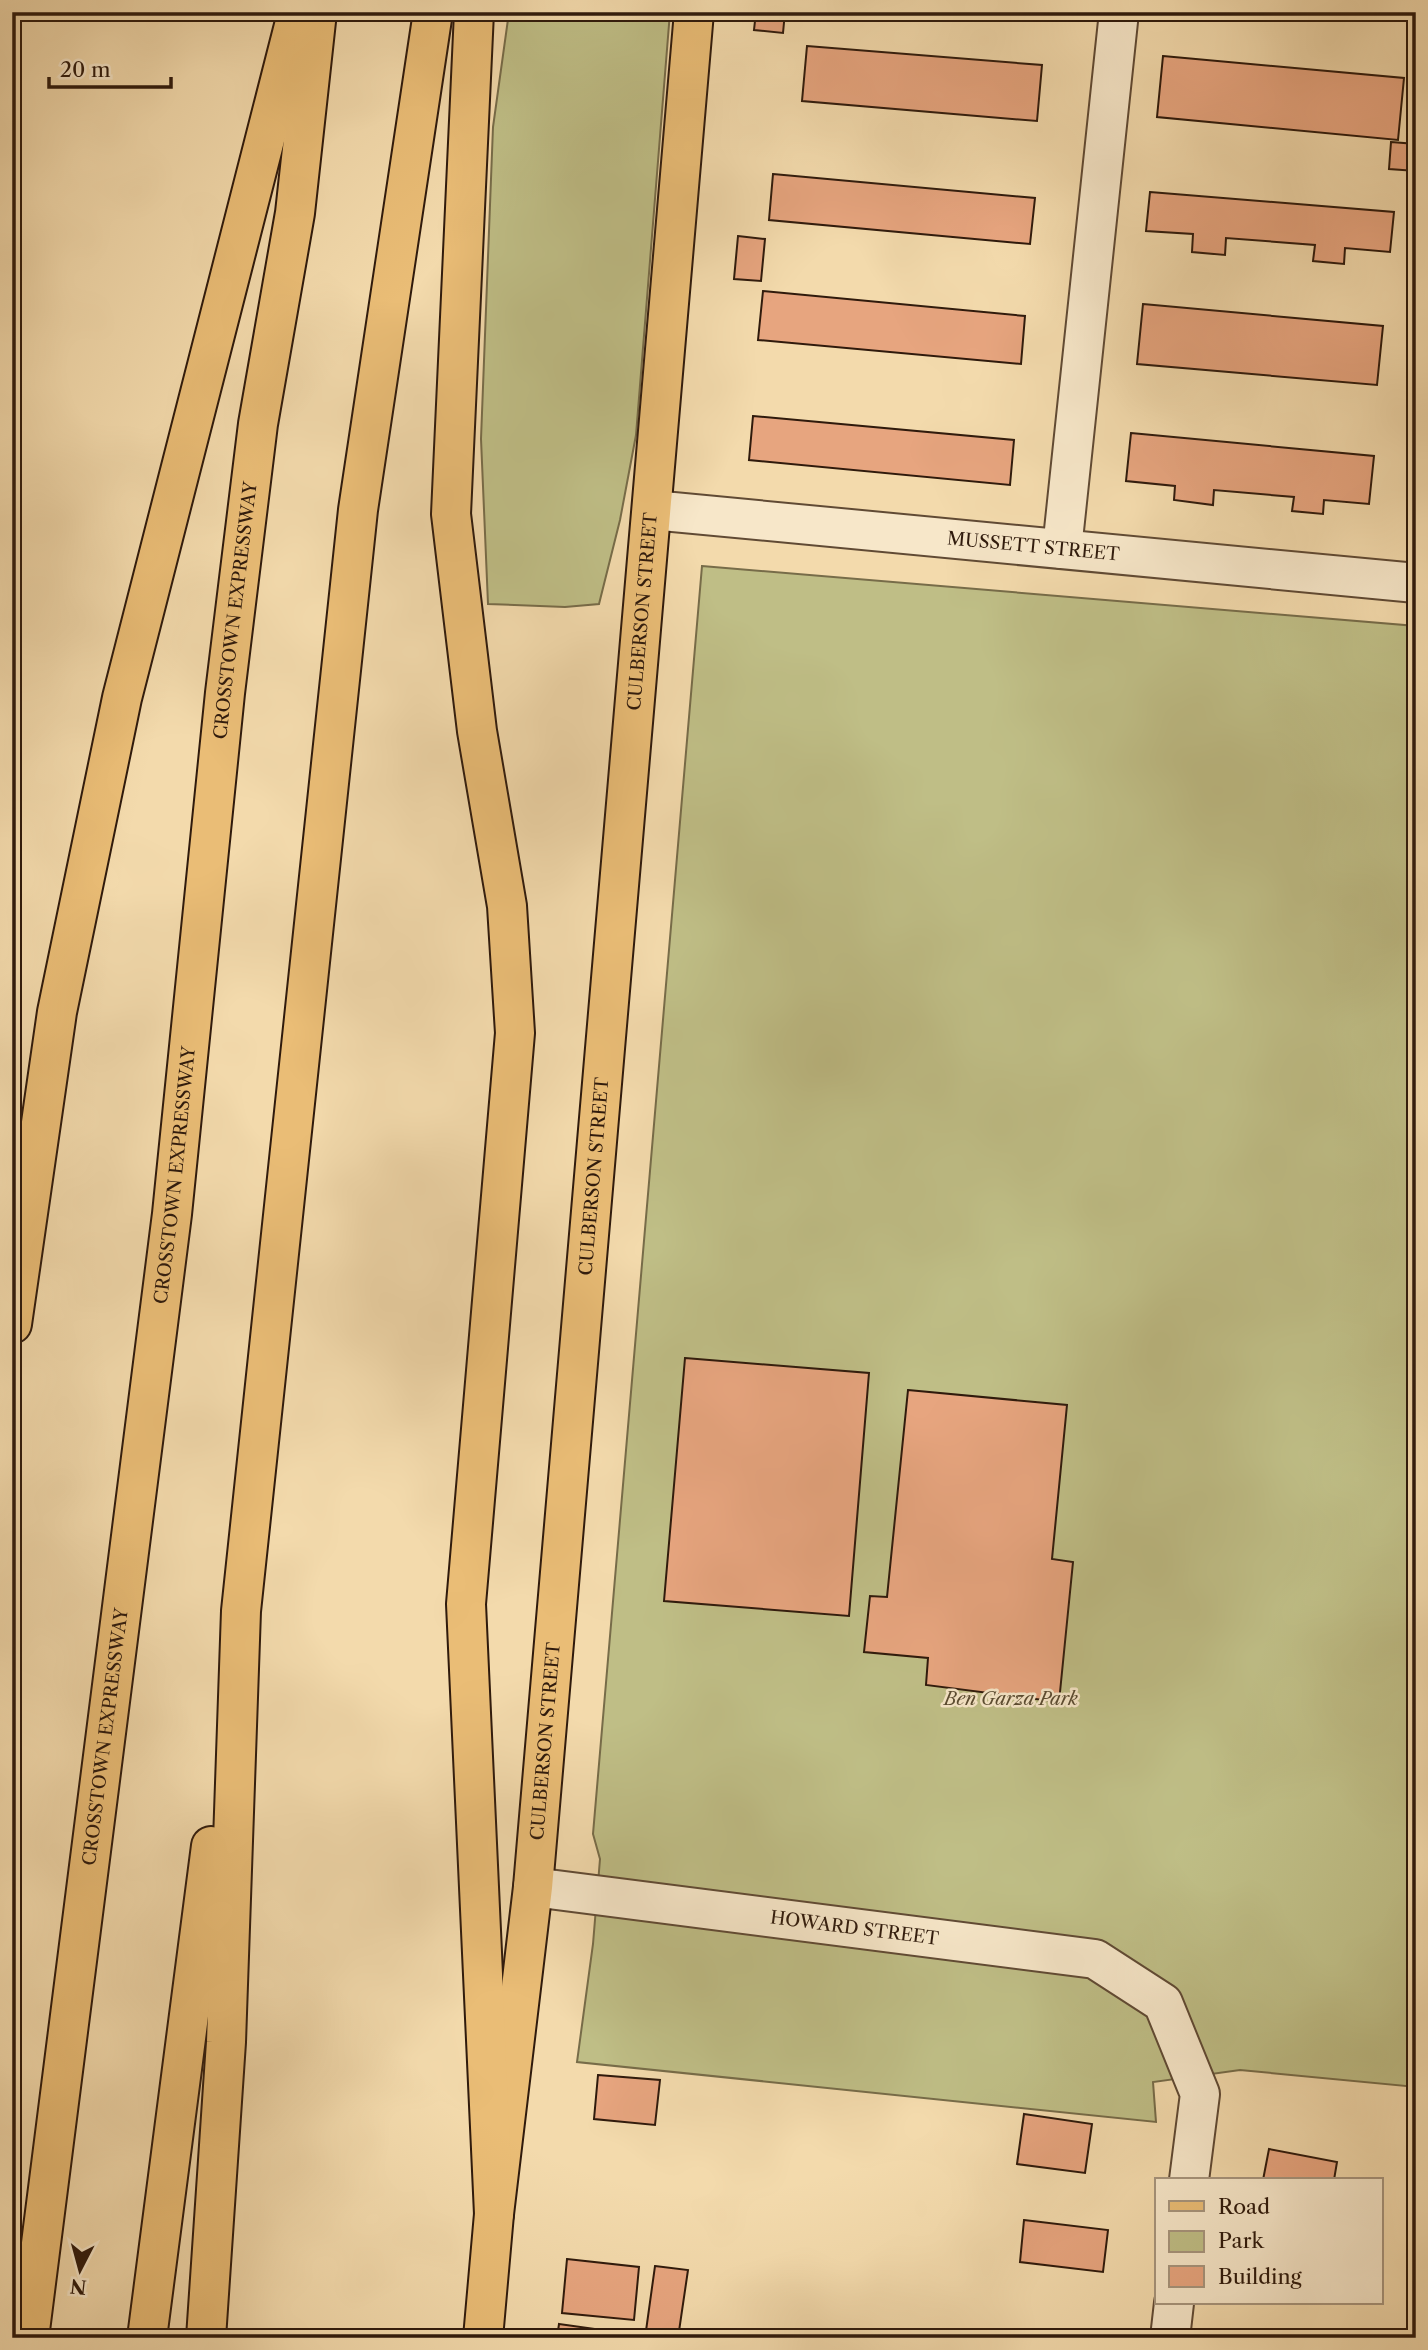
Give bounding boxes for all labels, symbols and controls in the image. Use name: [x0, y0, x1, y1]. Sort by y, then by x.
scale bar: [49, 46, 172, 90]
text: 20 m: [60, 57, 111, 82]
street label: CROSSTOWN EXPRESSWAY: [209, 479, 262, 740]
street label: CULBERSON STREET: [623, 511, 662, 711]
street label: MUSSETT STREET: [946, 527, 1121, 566]
street label: CROSSTOWN EXPRESSWAY: [150, 1044, 200, 1305]
street label: CULBERSON STREET: [575, 1076, 614, 1276]
street label: CROSSTOWN EXPRESSWAY: [78, 1606, 133, 1867]
street label: CULBERSON STREET: [526, 1641, 565, 1841]
park label: Ben Garza Park: [942, 1688, 1079, 1710]
street label: HOWARD STREET: [769, 1906, 940, 1950]
legend: [1155, 2178, 1382, 2304]
text: Road: [1218, 2194, 1270, 2219]
text: Park: [1218, 2228, 1264, 2253]
north arrow: [46, 2234, 116, 2304]
text: Building: [1218, 2264, 1303, 2289]
text: N: [69, 2274, 88, 2299]

